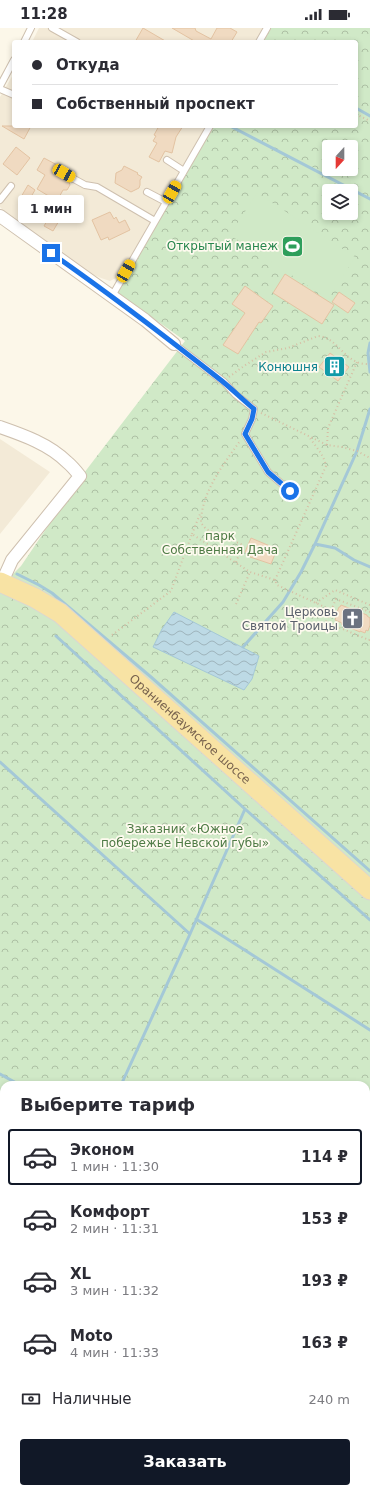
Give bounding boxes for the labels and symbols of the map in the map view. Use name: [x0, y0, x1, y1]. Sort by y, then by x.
north arrow: [322, 140, 358, 176]
car: [51, 162, 77, 184]
car: [161, 179, 183, 205]
callout: 1 мин: [18, 195, 84, 223]
sports icon: Открытый манеж: [280, 233, 306, 259]
place label: Открытый манеж: [167, 239, 278, 253]
route end: [42, 244, 60, 262]
car: [115, 258, 137, 284]
building icon: Конюшня: [321, 354, 347, 380]
place label: Конюшня: [258, 360, 318, 374]
route start: [281, 482, 299, 500]
park label: парк Собственная Дача: [162, 529, 278, 557]
place label: Церковь Святой Троицы: [242, 605, 338, 633]
church icon: Церковь Святой Троицы: [340, 606, 366, 632]
street label: Ораниенбаумское шоссе: [127, 671, 253, 787]
park label: Заказник «Южное побережье Невской губы»: [101, 822, 269, 850]

